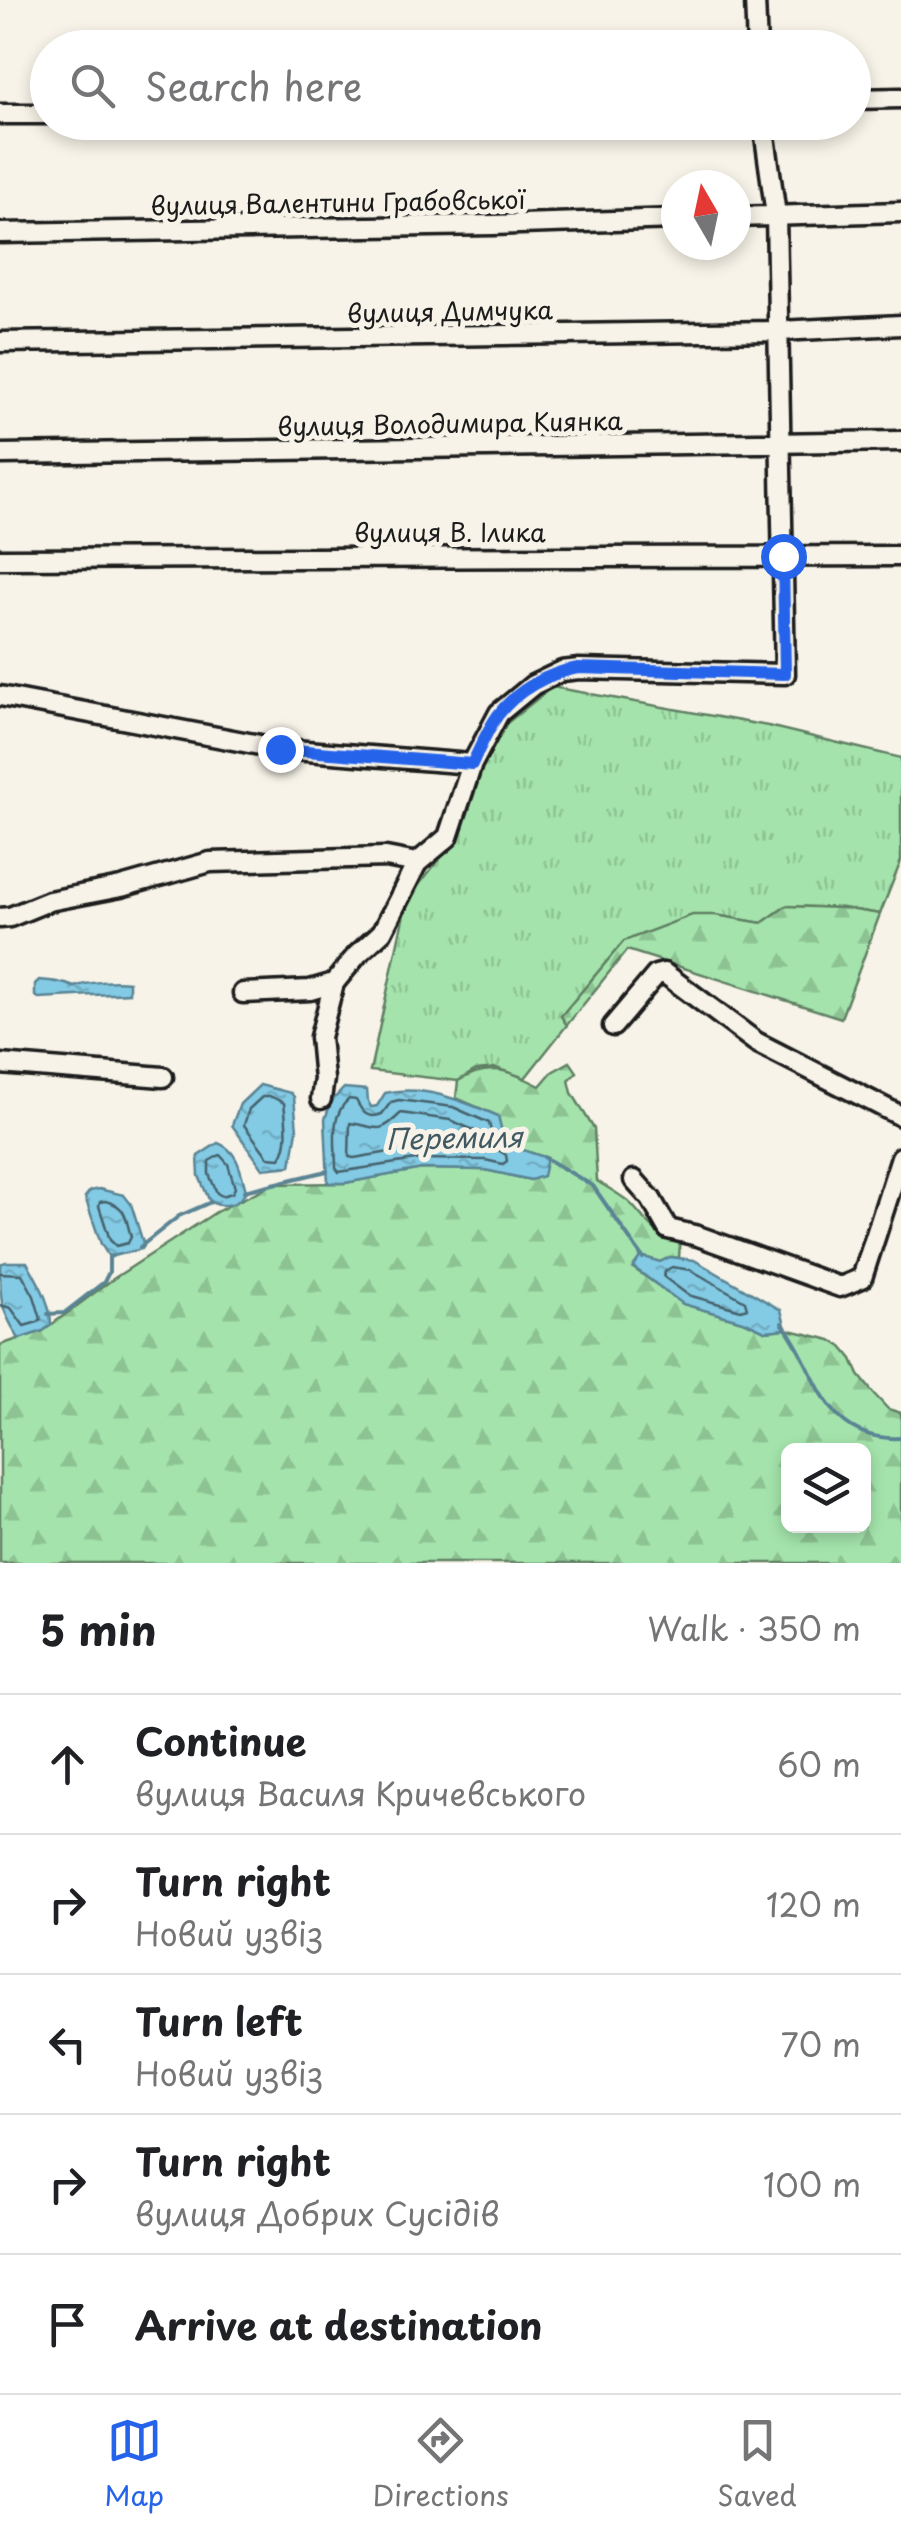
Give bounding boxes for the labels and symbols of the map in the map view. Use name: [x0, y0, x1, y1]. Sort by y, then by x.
north arrow: [661, 170, 751, 260]
street label: вулиця Валентини Грабовської: [150, 180, 527, 224]
street label: вулиця Димчука: [347, 290, 554, 332]
street label: вулиця Володимира Киянка: [277, 401, 623, 445]
street label: вулиця В. Ілика: [354, 513, 546, 551]
route start: [761, 534, 807, 580]
route end: [258, 727, 304, 773]
water label: Перемиля: [385, 1114, 525, 1160]

